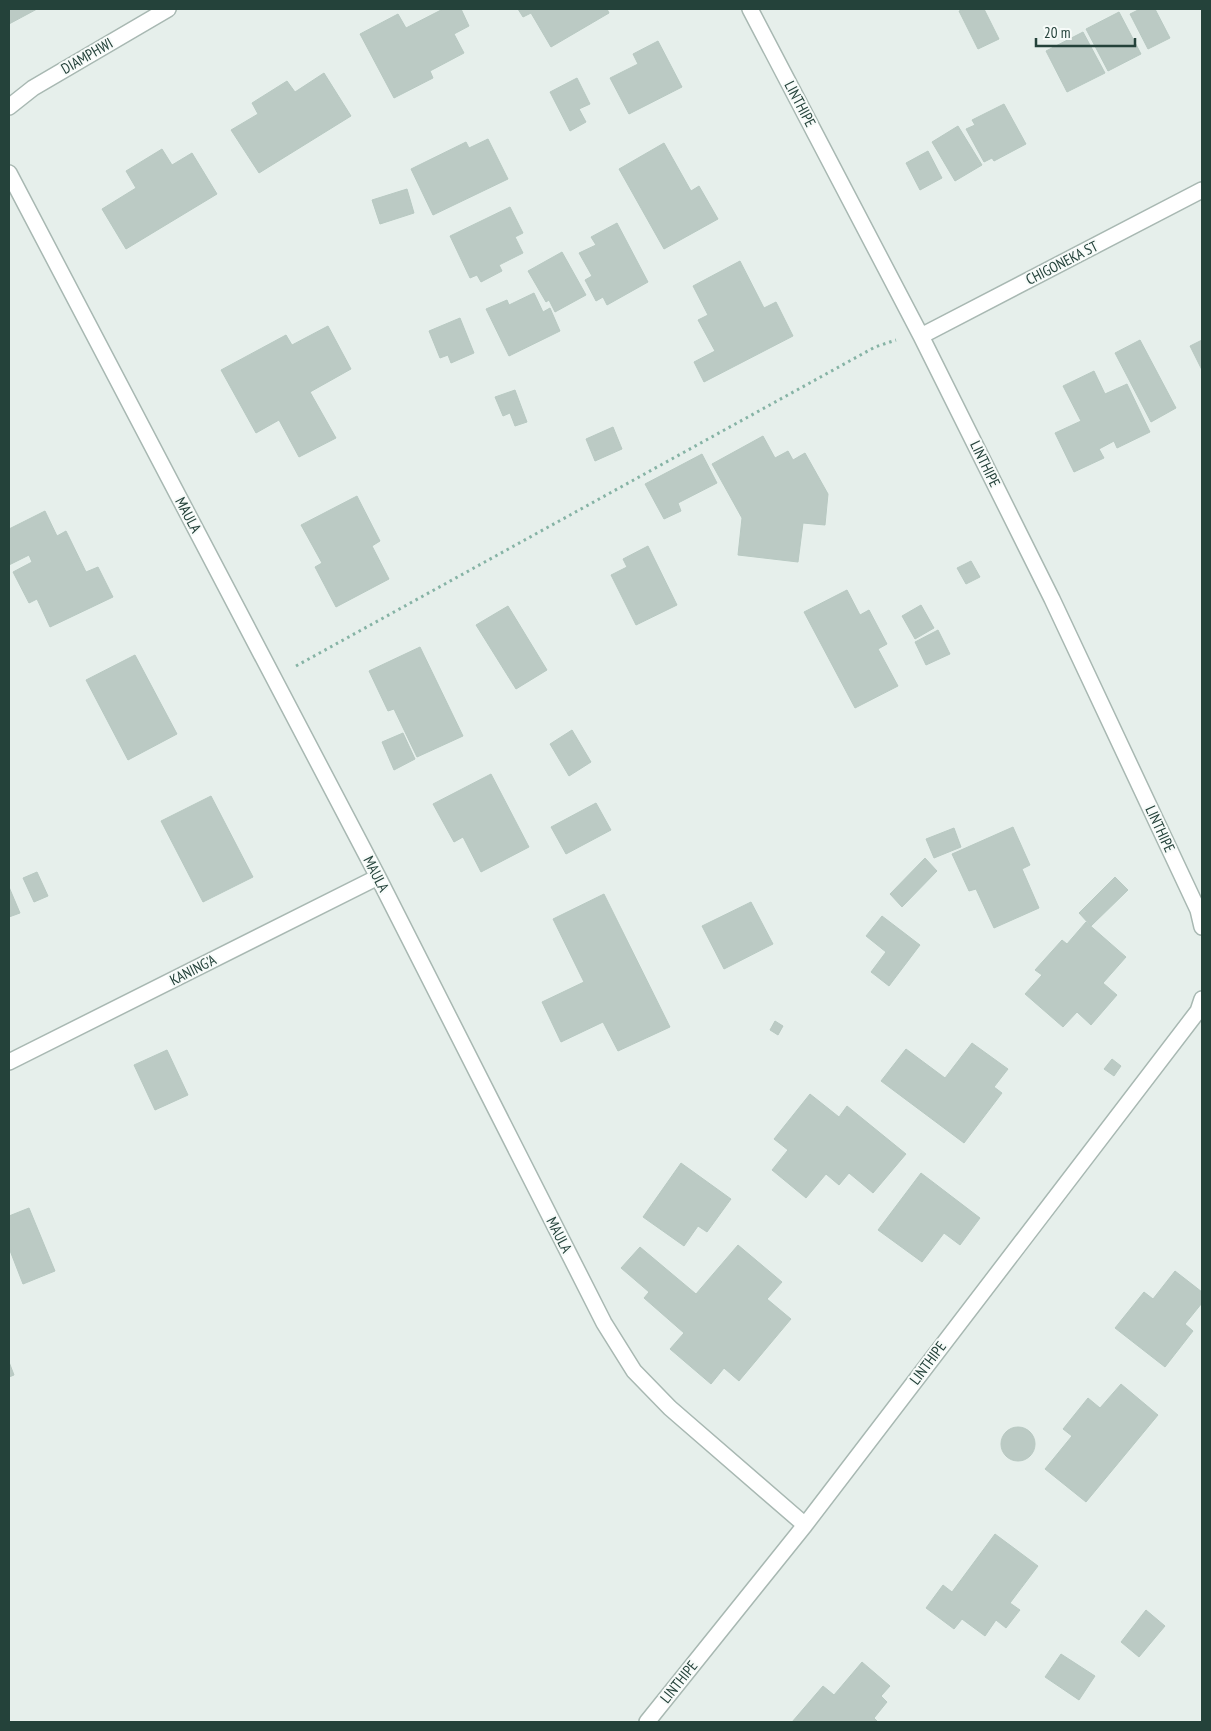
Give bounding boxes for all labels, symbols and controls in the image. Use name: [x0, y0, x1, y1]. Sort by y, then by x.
scale bar: [1036, 15, 1135, 47]
text: 20 m: [1044, 23, 1070, 42]
street label: DIAMPHWI: [58, 33, 116, 78]
street label: LINTHIPE: [780, 78, 820, 130]
street label: CHIGONEKA ST: [1023, 236, 1101, 289]
street label: LINTHIPE: [966, 437, 1005, 490]
street label: MAULA: [171, 494, 206, 537]
street label: LINTHIPE: [1141, 802, 1179, 855]
street label: MAULA: [359, 853, 394, 896]
street label: KANING'A: [166, 949, 220, 989]
street label: MAULA: [542, 1214, 577, 1257]
street label: LINTHIPE: [905, 1337, 950, 1388]
street label: LINTHIPE: [656, 1657, 701, 1707]

